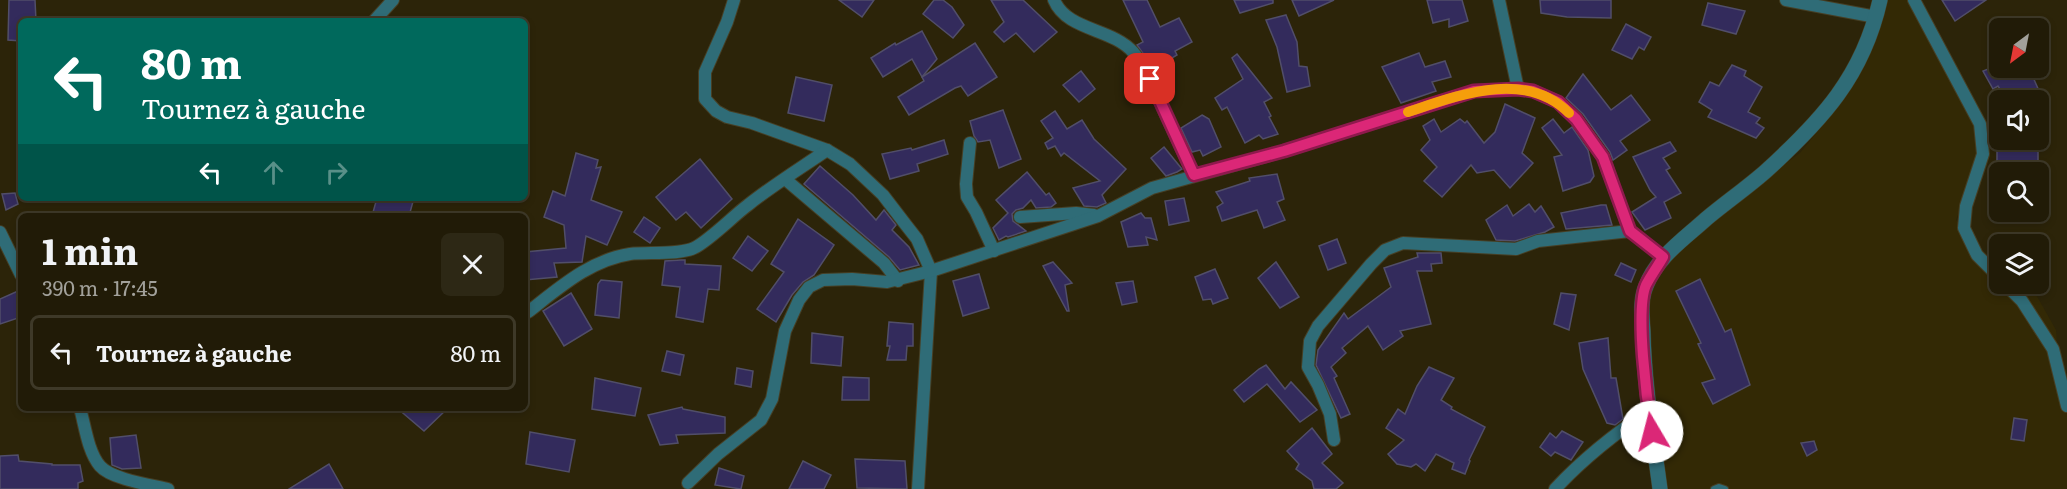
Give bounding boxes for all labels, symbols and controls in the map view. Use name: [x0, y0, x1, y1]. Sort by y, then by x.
north arrow: [1989, 18, 2049, 78]
map controls: [1989, 18, 2049, 294]
text: 80 m: [141, 30, 242, 92]
icon: left: [42, 42, 120, 120]
pin: [1124, 53, 1175, 104]
icon: arrive: [1133, 62, 1166, 95]
text: Tournez à gauche: [141, 87, 365, 127]
button: sound: [1989, 90, 2049, 150]
icon: left: [194, 156, 227, 189]
icon: ahead: [257, 156, 290, 189]
icon: right: [320, 156, 353, 189]
button: search: [1989, 162, 2049, 222]
text: 1 min: [42, 223, 138, 276]
button: close: [441, 233, 504, 296]
button: layers: [1989, 234, 2049, 294]
text: 390 m · 17:45: [42, 272, 158, 302]
icon: left: [45, 336, 78, 369]
text: Tournez à gauche: [96, 336, 292, 369]
text: 80 m: [450, 336, 501, 369]
position arrow: [1620, 400, 1684, 464]

